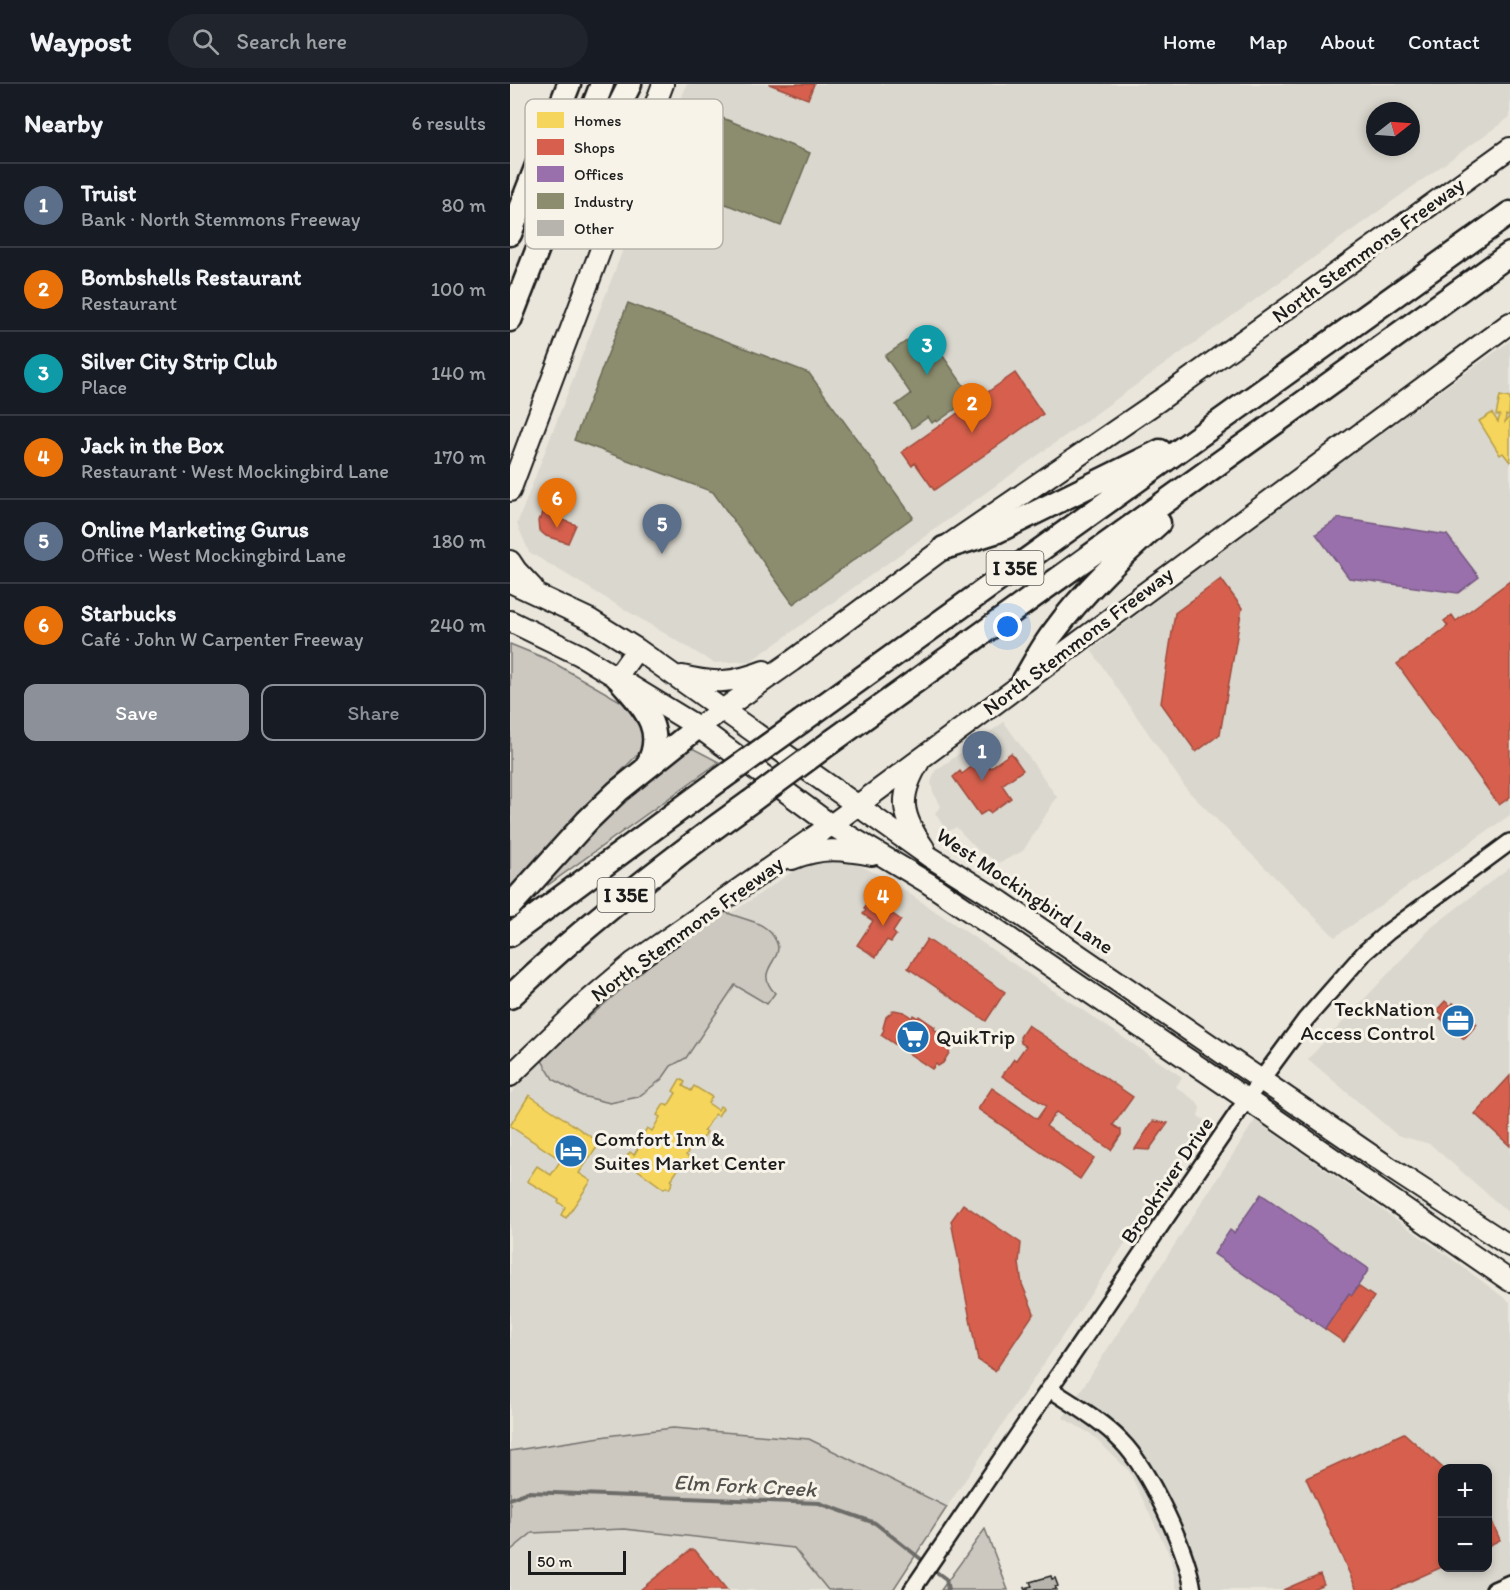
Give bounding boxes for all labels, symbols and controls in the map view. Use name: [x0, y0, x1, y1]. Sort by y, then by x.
search box: [168, 14, 588, 68]
text: Waypost: [30, 24, 132, 58]
icon: search: [189, 25, 222, 58]
text: Search here: [237, 28, 347, 55]
text: Home: [1163, 29, 1216, 54]
text: Map: [1249, 29, 1288, 54]
text: About: [1321, 29, 1375, 54]
text: Contact: [1408, 29, 1480, 54]
legend: [525, 99, 723, 249]
north arrow: [1366, 102, 1420, 156]
text: Nearby: [24, 107, 103, 139]
text: 6 results: [412, 111, 486, 135]
text: Homes: [574, 111, 621, 130]
text: Shops: [574, 138, 615, 157]
text: Offices: [574, 165, 624, 184]
street label: North Stemmons Freeway: [1267, 171, 1469, 328]
text: Truist: [81, 180, 136, 207]
text: Industry: [574, 192, 634, 211]
text: 1: [39, 193, 48, 217]
text: 80 m: [441, 193, 486, 217]
text: Bank · North Stemmons Freeway: [81, 207, 360, 231]
text: Other: [574, 219, 614, 238]
text: Bombshells Restaurant: [81, 264, 301, 291]
text: 2: [38, 277, 49, 301]
text: 100 m: [431, 277, 486, 301]
text: Restaurant: [81, 291, 177, 315]
pin: 3: [908, 326, 946, 375]
text: Silver City Strip Club: [81, 348, 277, 375]
text: 3: [38, 361, 49, 385]
text: 140 m: [431, 361, 486, 385]
text: Place: [81, 375, 127, 399]
pin: 2: [952, 384, 992, 433]
text: Jack in the Box: [81, 432, 224, 459]
text: 4: [37, 445, 50, 469]
text: 170 m: [433, 445, 486, 469]
text: Restaurant · West Mockingbird Lane: [81, 459, 389, 483]
pin: 6: [538, 478, 576, 528]
pin: 5: [642, 504, 682, 554]
text: Online Marketing Gurus: [81, 516, 309, 543]
text: 5: [38, 529, 49, 553]
text: 180 m: [432, 529, 486, 553]
text: Office · West Mockingbird Lane: [81, 543, 346, 567]
road number: I 35E: [986, 551, 1044, 585]
street label: North Stemmons Freeway: [978, 561, 1178, 720]
text: Starbucks: [81, 600, 176, 627]
your location: [993, 612, 1022, 641]
text: 6: [38, 613, 49, 637]
text: 240 m: [430, 613, 486, 637]
text: Café · John W Carpenter Freeway: [81, 627, 363, 651]
button: Save: [24, 684, 249, 741]
button: Share: [261, 684, 486, 741]
pin: 1: [962, 732, 1002, 781]
street label: West Mockingbird Lane: [932, 822, 1119, 959]
street label: North Stemmons Freeway: [586, 850, 788, 1007]
pin: 4: [864, 876, 902, 926]
road number: I 35E: [598, 878, 654, 912]
place label: TeckNation Access Control: [1300, 996, 1435, 1045]
office icon: TeckNation Access Control: [1440, 1003, 1476, 1039]
supermarket icon: QuikTrip: [895, 1019, 931, 1055]
place label: QuikTrip: [936, 1024, 1015, 1049]
street label: Brookriver Drive: [1115, 1112, 1218, 1248]
place label: Comfort Inn & Suites Market Center: [594, 1126, 786, 1175]
hotel icon: Comfort Inn & Suites Market Center: [553, 1133, 589, 1169]
map controls: [1438, 1464, 1492, 1572]
button: +: [1438, 1464, 1492, 1518]
water label: Elm Fork Creek: [673, 1468, 819, 1503]
button: −: [1438, 1518, 1492, 1572]
scale bar: [528, 1548, 626, 1576]
text: 50 m: [537, 1552, 572, 1571]

